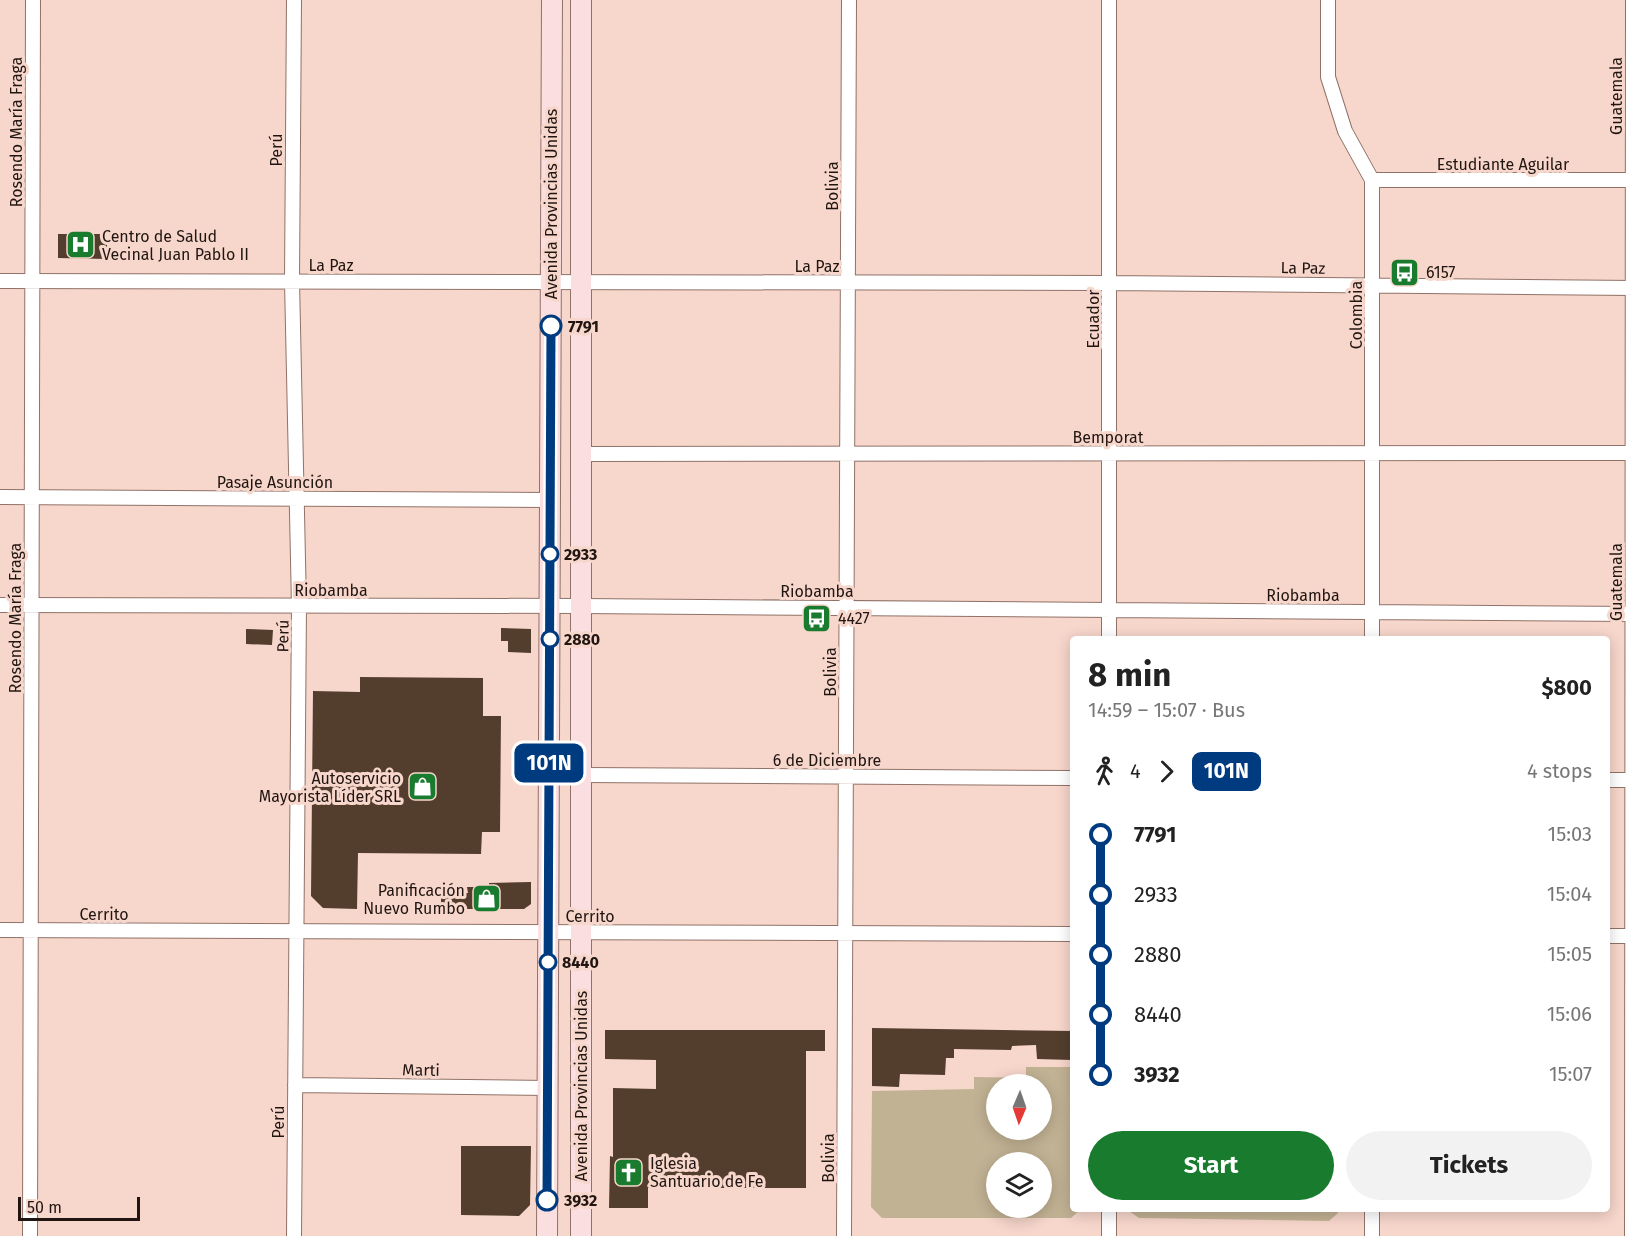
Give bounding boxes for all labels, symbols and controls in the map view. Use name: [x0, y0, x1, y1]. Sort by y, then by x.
street label: Rosendo María Fraga: [7, 57, 26, 207]
street label: Guatemala: [1607, 57, 1626, 135]
street label: Avenida Provincias Unidas: [542, 109, 561, 299]
street label: Perú: [267, 133, 286, 167]
street label: Estudiante Aguilar: [1437, 155, 1570, 174]
street label: Bolivia: [823, 161, 842, 211]
place label: Centro de Salud Vecinal Juan Pablo II: [102, 227, 249, 264]
hospital icon: Centro de Salud Vecinal Juan Pablo II: [65, 229, 97, 261]
street label: La Paz: [309, 256, 353, 275]
bus stop icon: 6157: [1389, 256, 1421, 288]
street label: La Paz: [795, 257, 839, 276]
street label: La Paz: [1280, 258, 1326, 278]
place label: 6157: [1426, 263, 1455, 282]
street label: Colombia: [1347, 281, 1366, 349]
street label: Ecuador: [1084, 289, 1103, 348]
marker: 7791: [540, 315, 562, 337]
place label: 7791: [568, 317, 599, 336]
street label: Bemporat: [1072, 428, 1144, 447]
street label: Pasaje Asunción: [217, 473, 333, 492]
street label: Rosendo María Fraga: [6, 543, 25, 693]
street label: Guatemala: [1607, 543, 1626, 621]
marker: 2933: [541, 545, 559, 563]
place label: 2933: [564, 545, 597, 564]
street label: Riobamba: [294, 581, 368, 600]
street label: Riobamba: [780, 582, 854, 601]
street label: Riobamba: [1266, 586, 1340, 605]
bus stop icon: 4427: [801, 602, 833, 634]
place label: 4427: [838, 609, 870, 628]
street label: Perú: [273, 619, 293, 653]
marker: 2880: [541, 630, 559, 648]
place label: 2880: [564, 630, 600, 649]
street label: Bolivia: [821, 647, 840, 697]
text: 8 min: [1088, 655, 1171, 695]
text: $800: [1541, 674, 1592, 701]
text: 14:59 – 15:07 · Bus: [1088, 698, 1245, 722]
line badge: 101N: [507, 744, 591, 783]
text: 101N: [526, 750, 572, 776]
street label: 6 de Diciembre: [773, 751, 881, 770]
icon: walk: [1088, 755, 1121, 788]
icon: forward: [1150, 755, 1183, 788]
text: 101N: [1204, 758, 1249, 784]
text: 4: [1130, 759, 1141, 783]
text: 4 stops: [1527, 759, 1592, 783]
place label: Autoservicio Mayorista Líder SRL: [259, 769, 401, 806]
shop icon: Autoservicio Mayorista Líder SRL: [406, 771, 438, 803]
text: 7791: [1134, 821, 1176, 848]
text: 15:03: [1548, 822, 1592, 846]
place label: Panificación Nuevo Rumbo: [363, 881, 465, 918]
text: 2933: [1134, 881, 1178, 908]
text: 15:04: [1547, 882, 1592, 906]
shop icon: Panificación Nuevo Rumbo: [470, 883, 502, 915]
street label: Cerrito: [79, 905, 129, 924]
street label: Cerrito: [565, 907, 615, 926]
text: 2880: [1134, 941, 1181, 968]
text: 15:05: [1547, 942, 1592, 966]
marker: 8440: [539, 953, 557, 971]
place label: 8440: [562, 953, 599, 972]
street label: Avenida Provincias Unidas: [572, 991, 591, 1181]
text: 8440: [1134, 1001, 1182, 1028]
text: 15:06: [1547, 1002, 1592, 1026]
street label: Marti: [402, 1060, 440, 1080]
text: 3932: [1134, 1061, 1180, 1088]
text: 15:07: [1549, 1062, 1592, 1086]
north arrow: [986, 1074, 1052, 1140]
map controls: [986, 1074, 1052, 1218]
street label: Perú: [269, 1105, 288, 1139]
button: Start: [1088, 1131, 1334, 1200]
button: Tickets: [1346, 1131, 1592, 1200]
street label: Bolivia: [819, 1133, 838, 1183]
button: layers: [986, 1152, 1052, 1218]
place label: Iglesia Santuario de Fe: [650, 1154, 763, 1191]
church icon: Iglesia Santuario de Fe: [613, 1156, 645, 1188]
marker: 3932: [536, 1189, 558, 1211]
place label: 3932: [563, 1191, 597, 1210]
scale bar: [18, 1194, 140, 1222]
text: 50 m: [27, 1198, 62, 1217]

